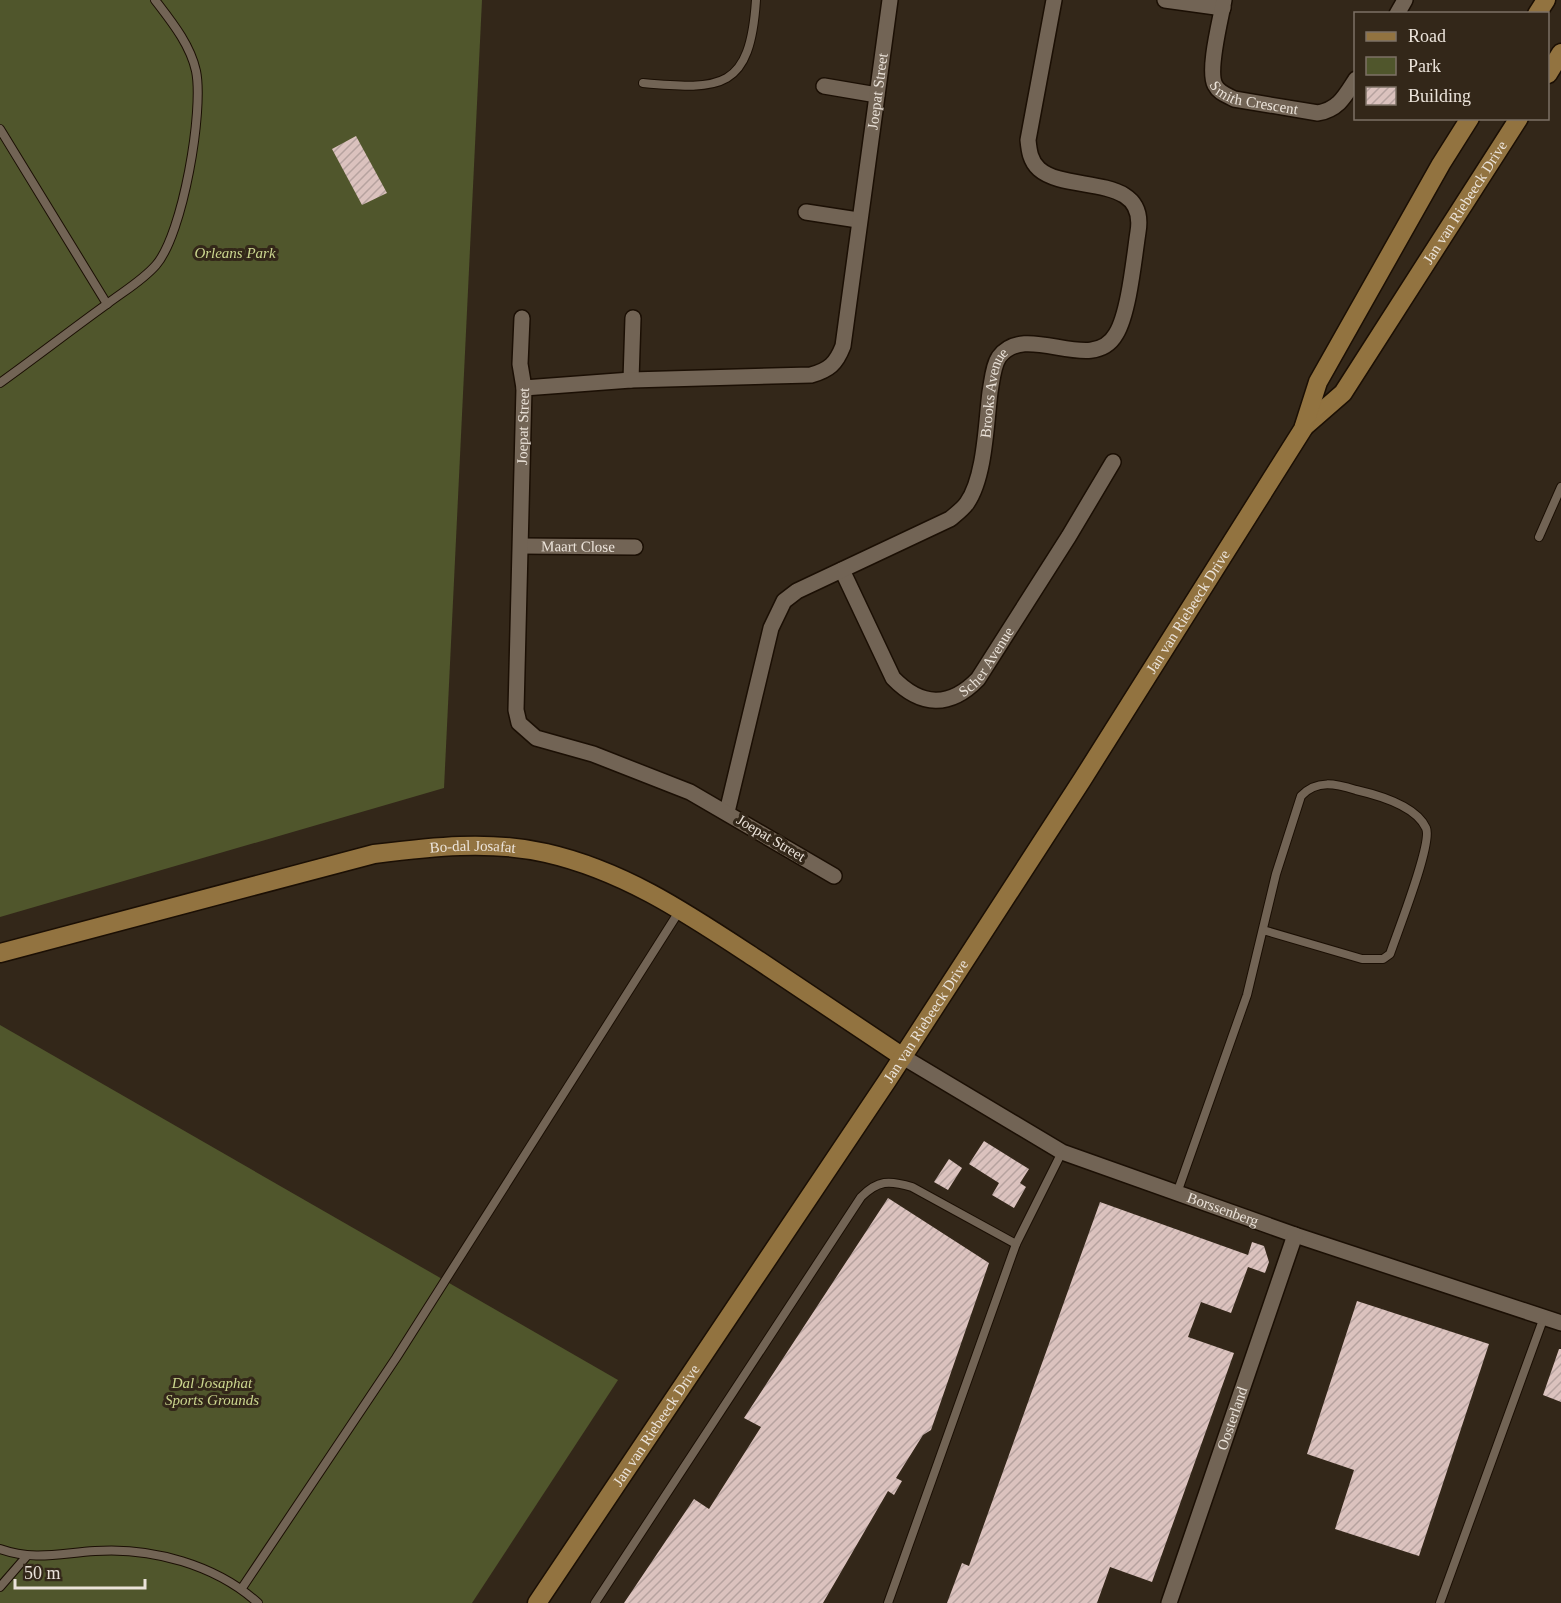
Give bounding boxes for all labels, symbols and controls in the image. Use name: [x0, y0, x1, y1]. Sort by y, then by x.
legend: [1354, 12, 1549, 120]
text: Road: [1408, 26, 1446, 46]
street label: Joepat Street: [864, 51, 891, 131]
text: Park: [1408, 56, 1441, 76]
street label: Smith Crescent: [1206, 78, 1300, 118]
text: Building: [1408, 86, 1471, 106]
street label: Jan van Riebeeck Drive: [1420, 138, 1510, 267]
park label: Orleans Park: [194, 245, 276, 261]
street label: Brooks Avenue: [977, 344, 1011, 439]
street label: Joepat Street: [514, 387, 532, 465]
street label: Maart Close: [541, 538, 615, 555]
street label: Jan van Riebeeck Drive: [1143, 547, 1233, 676]
street label: Scher Avenue: [956, 624, 1017, 700]
street label: Joepat Street: [734, 811, 809, 865]
street label: Bo-dal Josafat: [429, 838, 517, 856]
street label: Jan van Riebeeck Drive: [880, 956, 972, 1085]
street label: Borssenberg: [1185, 1189, 1261, 1230]
street label: Jan van Riebeeck Drive: [610, 1361, 703, 1489]
park label: Dal Josaphat Sports Grounds: [165, 1375, 259, 1408]
street label: Oosterland: [1214, 1384, 1251, 1452]
scale bar: [15, 1552, 146, 1590]
text: 50 m: [24, 1563, 61, 1583]

